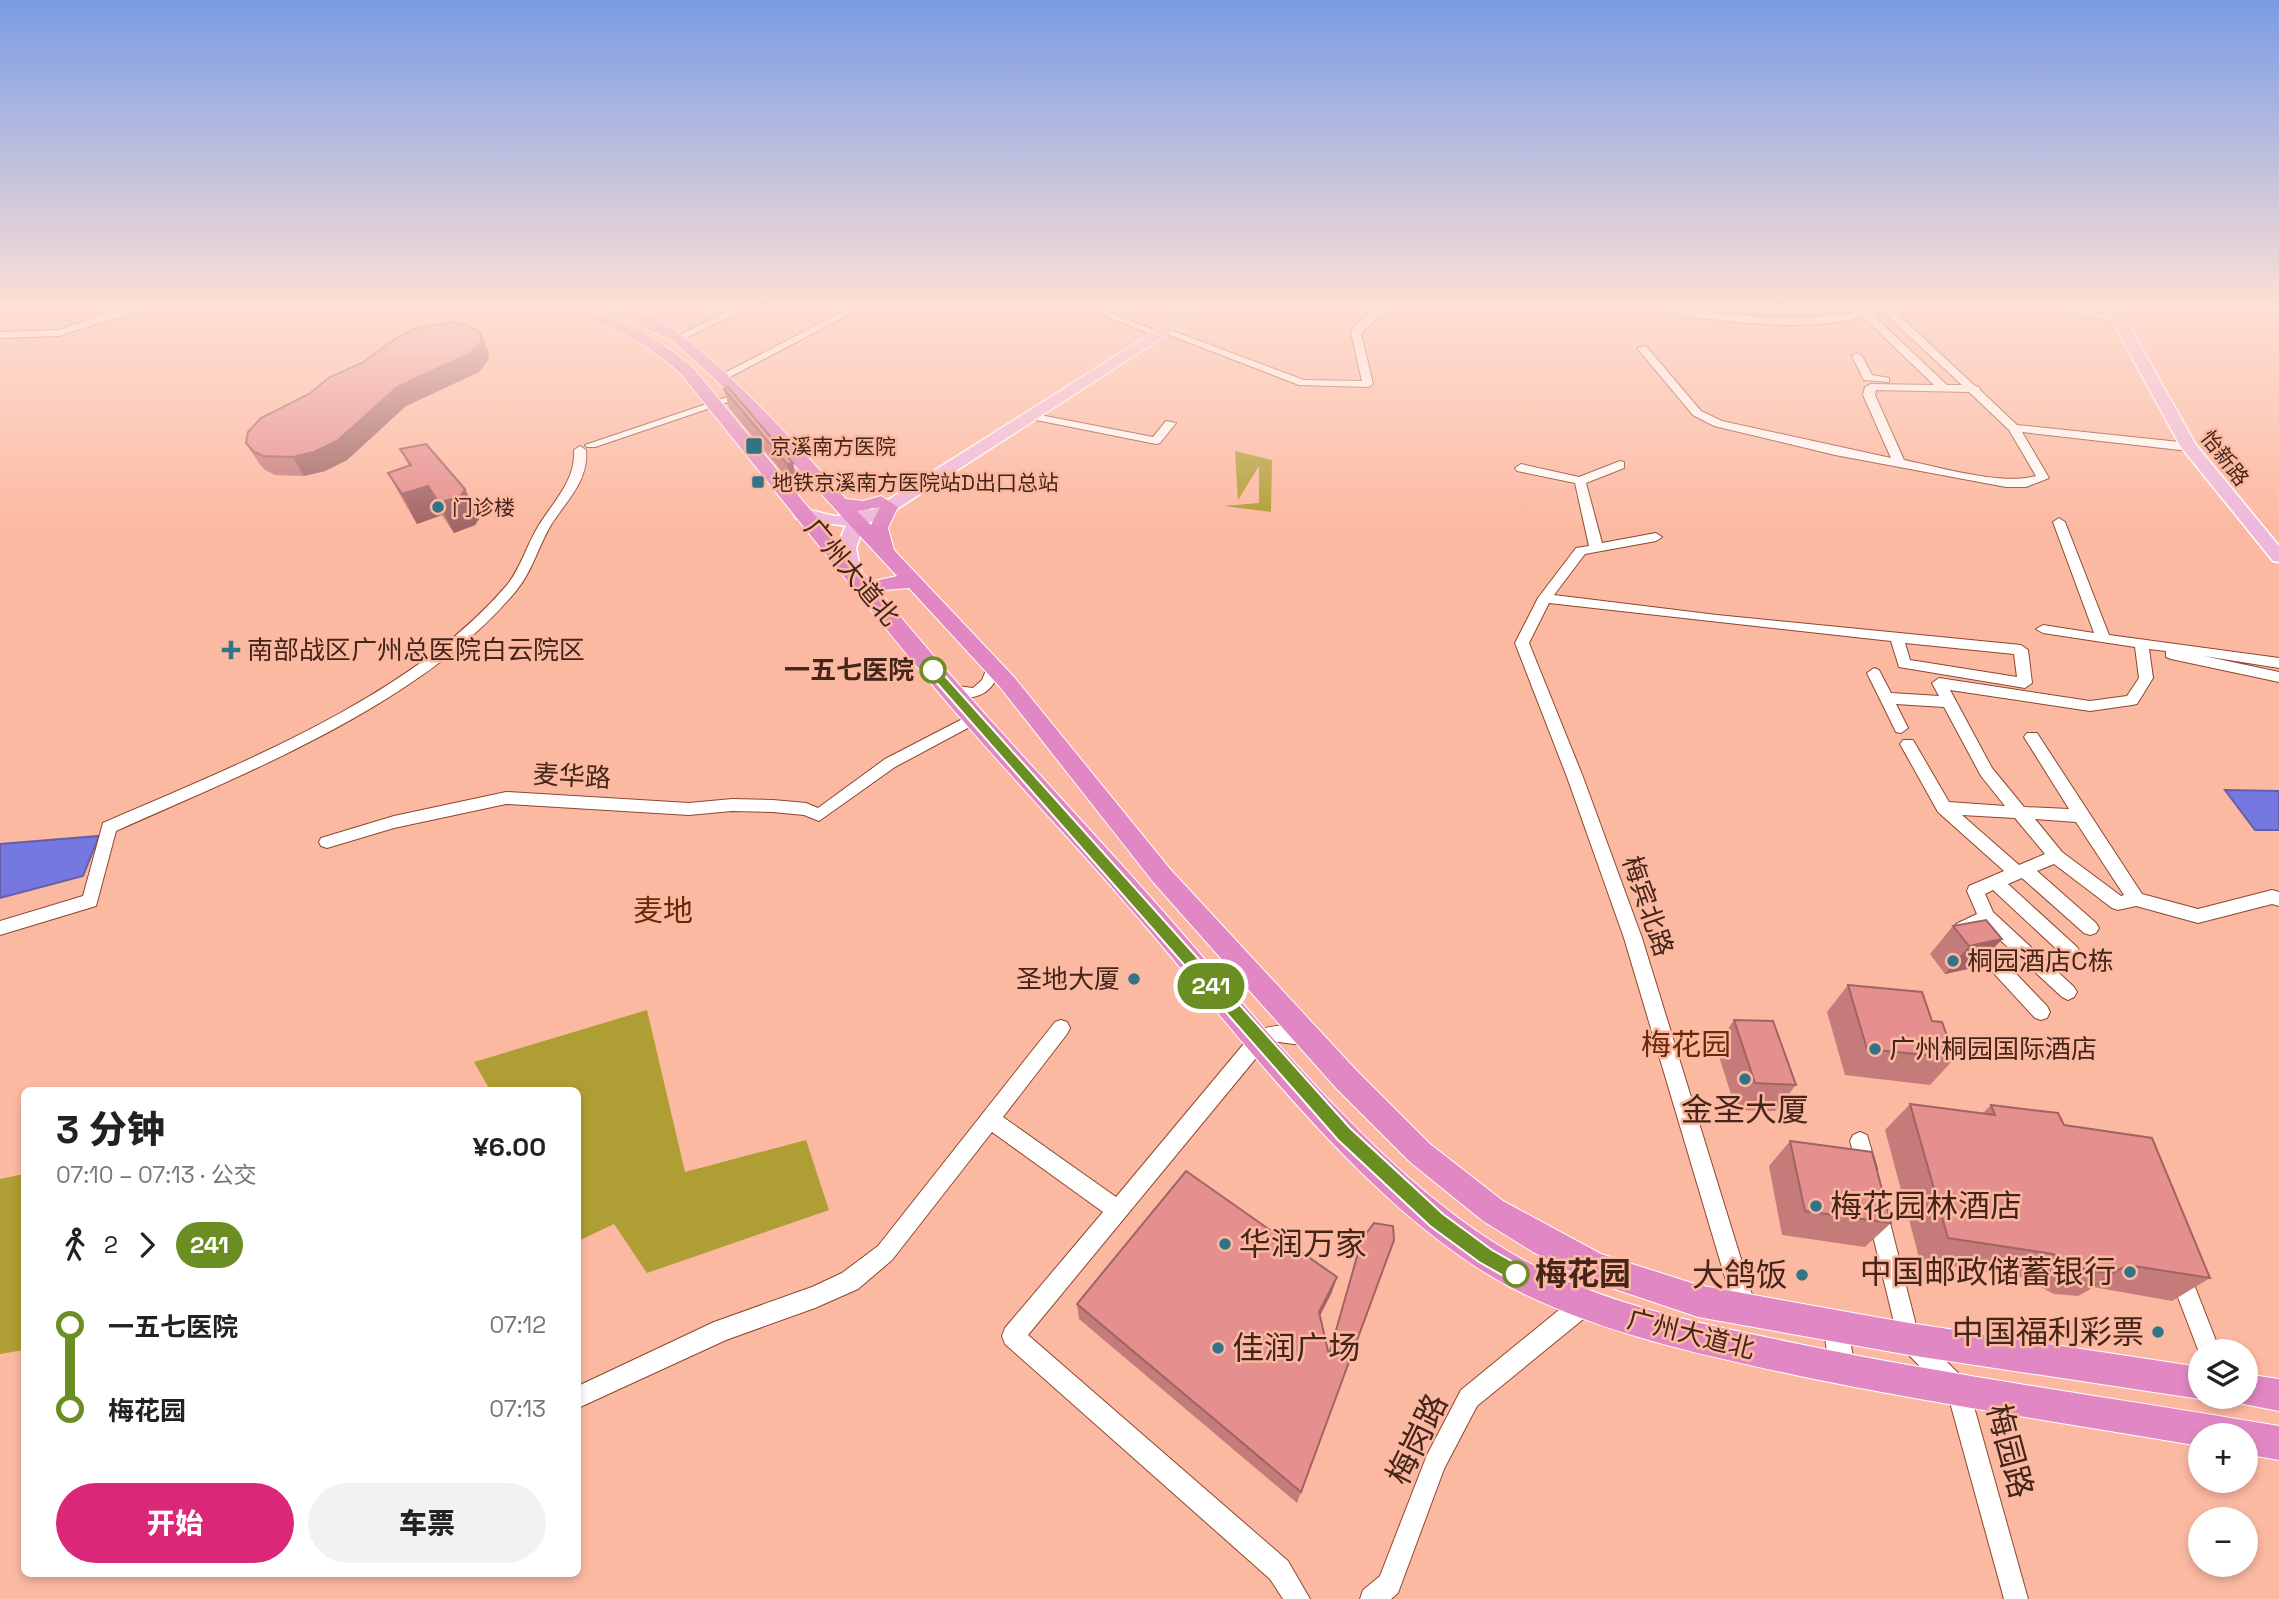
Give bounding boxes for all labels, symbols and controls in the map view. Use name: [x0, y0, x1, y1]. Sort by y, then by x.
street label: 怡新路: [2195, 425, 2255, 491]
place label: 京溪南方医院: [770, 433, 896, 460]
marker: 京溪南方医院: [744, 436, 764, 456]
place label: 地铁京溪南方医院站D出口总站: [772, 469, 1059, 496]
marker: 地铁京溪南方医院站D出口总站: [750, 474, 766, 490]
place label: 门诊楼: [452, 494, 515, 521]
marker: 门诊楼: [430, 499, 446, 515]
street label: 广州大道北: [797, 511, 907, 633]
place label: 南部战区广州总医院白云院区: [247, 633, 585, 667]
marker: 南部战区广州总医院白云院区: [221, 640, 241, 660]
place label: 一五七医院: [784, 653, 914, 687]
marker: 一五七医院: [920, 657, 946, 683]
street label: 麦华路: [532, 757, 612, 795]
street label: 梅宾北路: [1615, 851, 1681, 961]
district label: 麦地: [633, 891, 693, 930]
place label: 桐园酒店C栋: [1967, 944, 2114, 978]
marker: 桐园酒店C栋: [1945, 953, 1961, 969]
place label: 圣地大厦: [1016, 962, 1120, 996]
line badge: 241: [1171, 963, 1251, 1009]
text: 241: [1191, 970, 1231, 1001]
marker: 圣地大厦: [1126, 971, 1142, 987]
district label: 梅花园: [1641, 1025, 1731, 1064]
place label: 广州桐园国际酒店: [1889, 1032, 2097, 1066]
marker: 广州桐园国际酒店: [1867, 1041, 1883, 1057]
marker: 金圣大厦: [1737, 1071, 1753, 1087]
place label: 金圣大厦: [1681, 1090, 1809, 1130]
text: 3 分钟: [56, 1106, 165, 1154]
text: ¥6.00: [473, 1130, 546, 1164]
text: 07:10 – 07:13 · 公交: [56, 1160, 257, 1190]
place label: 梅花园林酒店: [1830, 1186, 2022, 1226]
marker: 梅花园林酒店: [1808, 1198, 1824, 1214]
place label: 华润万家: [1239, 1224, 1367, 1264]
icon: walk: [56, 1226, 94, 1264]
icon: forward: [128, 1226, 166, 1264]
text: 241: [190, 1229, 229, 1260]
text: 2: [104, 1230, 118, 1260]
marker: 华润万家: [1217, 1236, 1233, 1252]
place label: 中国邮政储蓄银行: [1860, 1252, 2116, 1292]
place label: 梅花园: [1535, 1254, 1631, 1294]
place label: 大鸽饭: [1692, 1255, 1788, 1295]
marker: 梅花园: [1503, 1261, 1529, 1287]
marker: 中国邮政储蓄银行: [2122, 1264, 2138, 1280]
marker: 大鸽饭: [1794, 1267, 1810, 1283]
street label: 广州大道北: [1624, 1302, 1758, 1366]
text: 一五七医院: [108, 1310, 238, 1344]
text: 07:12: [489, 1310, 546, 1340]
place label: 中国福利彩票: [1952, 1312, 2144, 1352]
marker: 中国福利彩票: [2150, 1324, 2166, 1340]
place label: 佳润广场: [1232, 1328, 1360, 1368]
map controls: [2188, 1339, 2258, 1577]
button: layers: [2188, 1339, 2258, 1409]
marker: 佳润广场: [1210, 1340, 1226, 1356]
street label: 梅岗路: [1378, 1387, 1456, 1491]
text: 梅花园: [108, 1394, 186, 1428]
text: 07:13: [489, 1394, 546, 1424]
street label: 梅园路: [1978, 1399, 2042, 1503]
button: +: [2188, 1423, 2258, 1493]
button: 开始: [56, 1483, 294, 1563]
button: 车票: [308, 1483, 546, 1563]
button: −: [2188, 1507, 2258, 1577]

